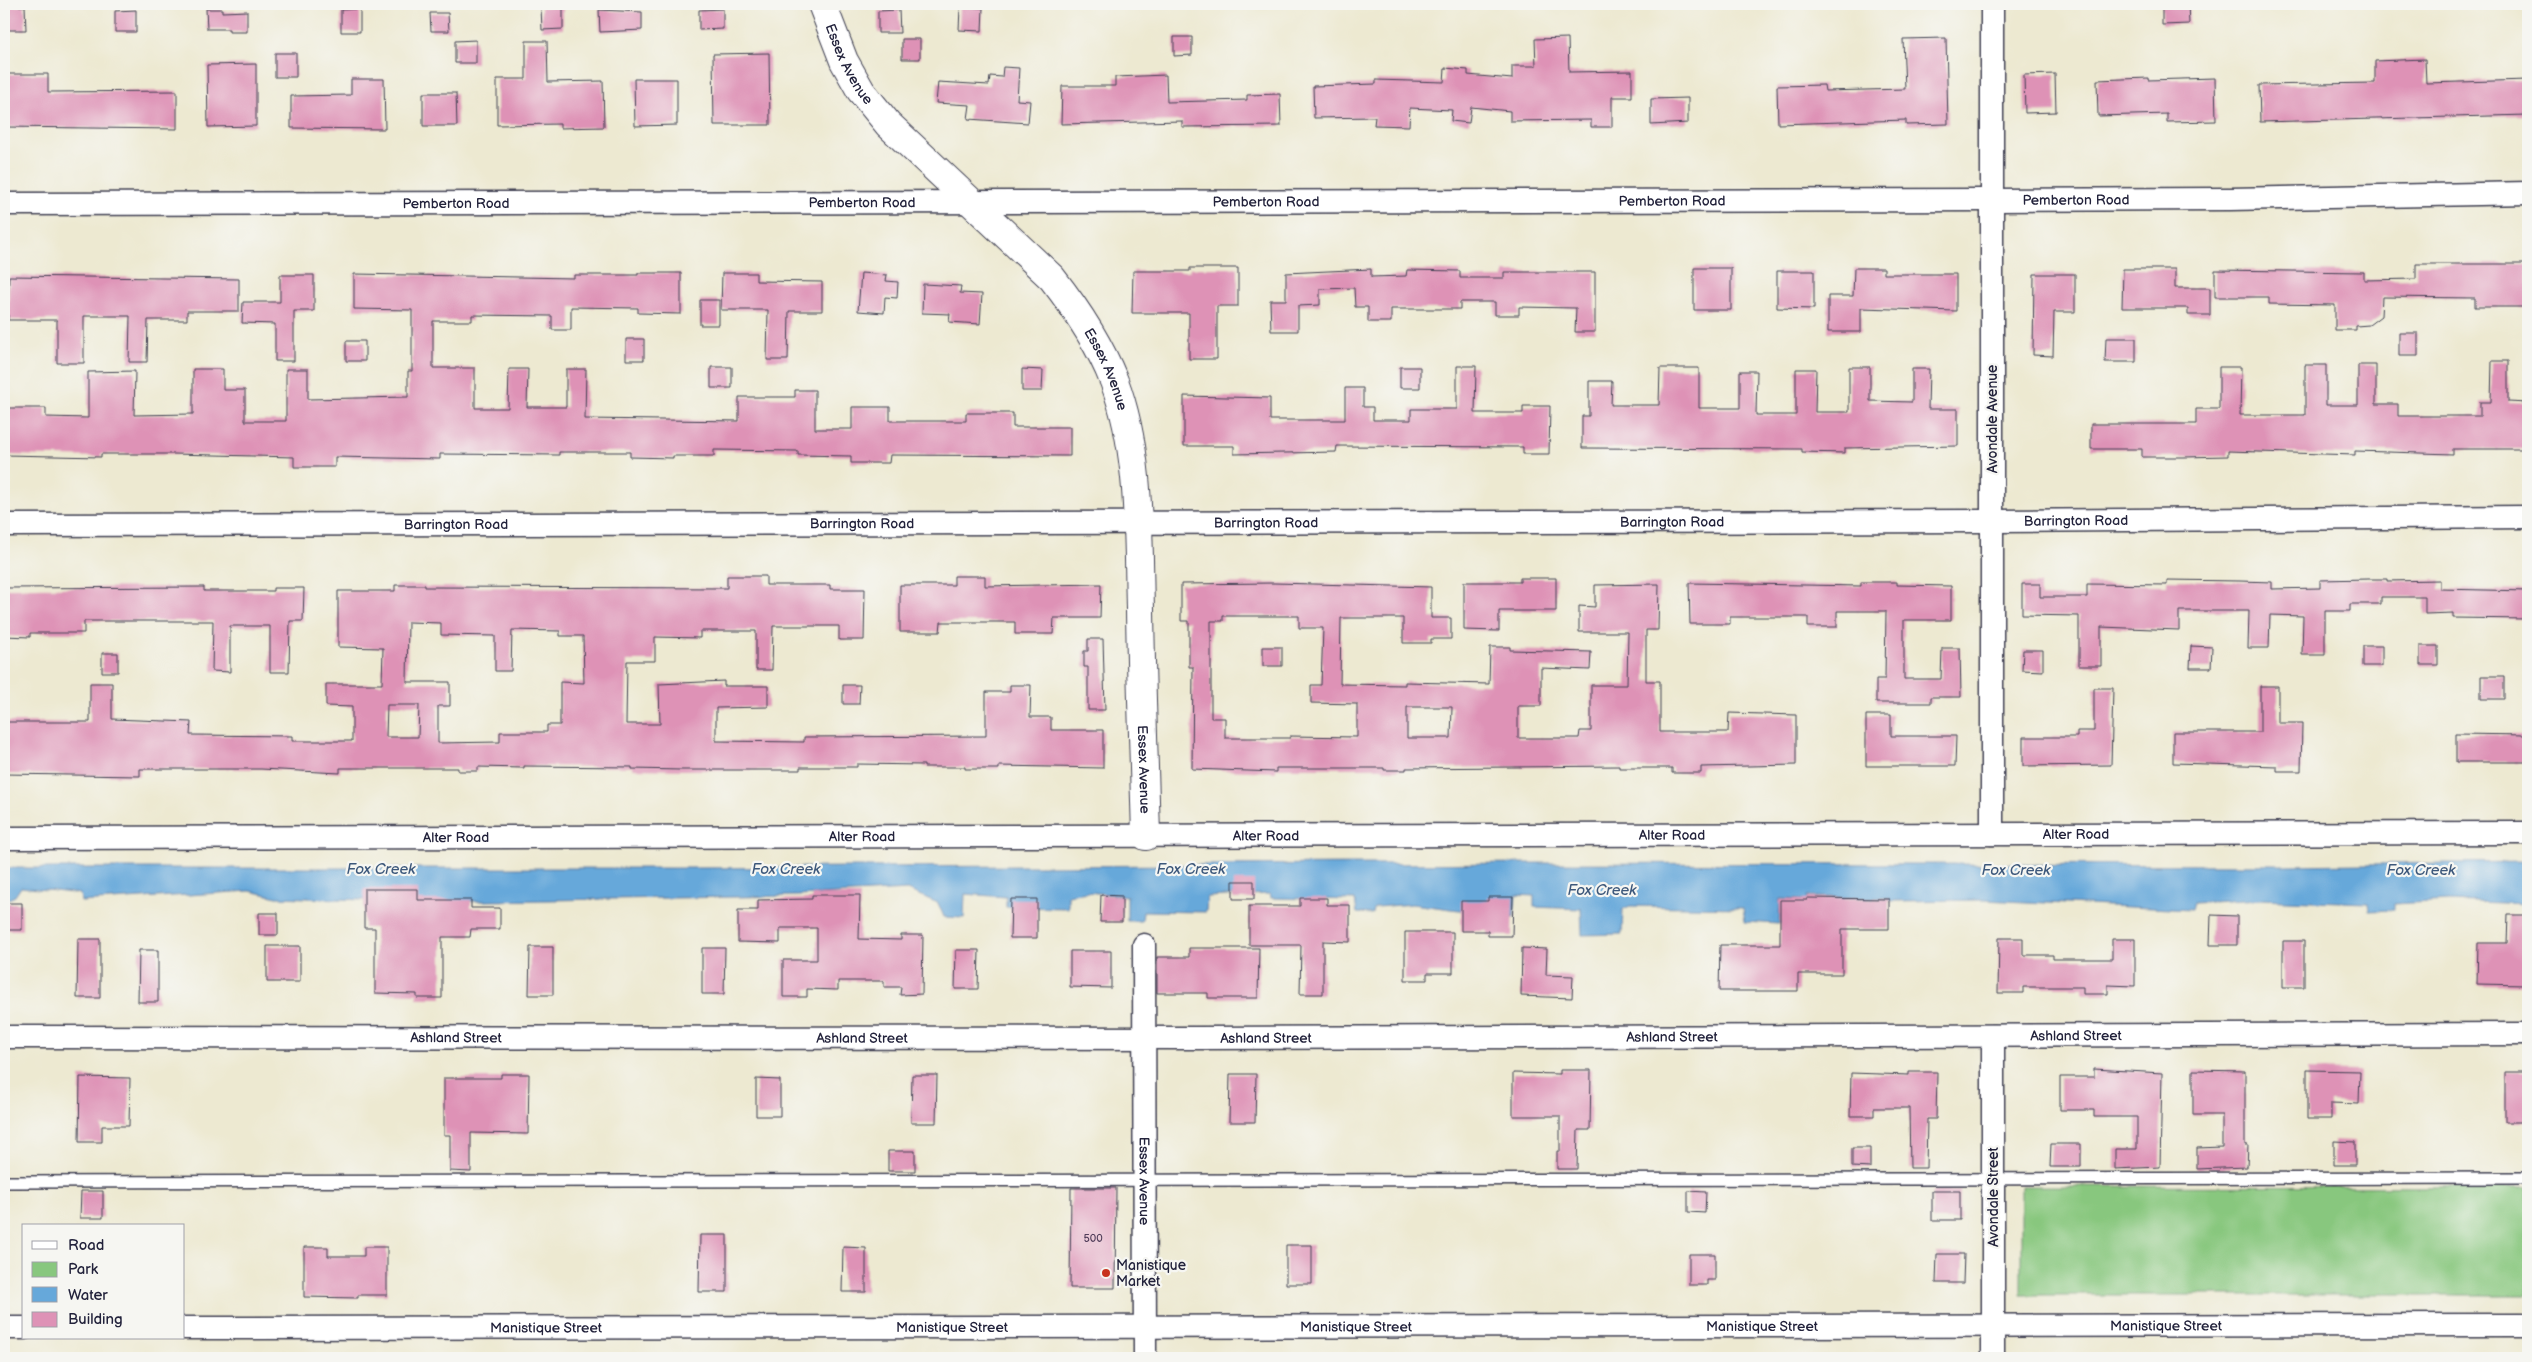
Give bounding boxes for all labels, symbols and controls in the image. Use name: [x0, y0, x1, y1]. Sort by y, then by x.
street label: Essex Avenue: [821, 21, 877, 108]
street label: Pemberton Road: [2022, 191, 2130, 209]
street label: Pemberton Road: [1212, 193, 1320, 211]
street label: Pemberton Road: [1618, 193, 1726, 210]
street label: Pemberton Road: [808, 194, 916, 211]
street label: Pemberton Road: [402, 195, 510, 212]
street label: Essex Avenue: [1080, 325, 1131, 412]
street label: Avondale Avenue: [1984, 365, 2001, 473]
street label: Barrington Road: [2024, 512, 2128, 530]
street label: Barrington Road: [1214, 514, 1318, 532]
street label: Barrington Road: [1620, 514, 1724, 531]
street label: Barrington Road: [810, 515, 914, 532]
street label: Barrington Road: [404, 516, 508, 533]
street label: Essex Avenue: [1134, 725, 1153, 814]
street label: Alter Road: [2043, 826, 2109, 843]
street label: Alter Road: [1233, 827, 1299, 845]
street label: Alter Road: [1639, 827, 1705, 844]
street label: Alter Road: [829, 828, 895, 845]
street label: Alter Road: [423, 829, 489, 846]
water label: Fox Creek: [347, 860, 416, 879]
water label: Fox Creek: [752, 860, 821, 879]
water label: Fox Creek: [1157, 860, 1226, 879]
water label: Fox Creek: [1982, 861, 2051, 880]
water label: Fox Creek: [2387, 861, 2456, 880]
water label: Fox Creek: [1568, 881, 1637, 900]
street label: Ashland Street: [2030, 1027, 2123, 1044]
street label: Ashland Street: [1626, 1028, 1719, 1046]
street label: Ashland Street: [410, 1029, 503, 1046]
street label: Ashland Street: [816, 1030, 909, 1047]
street label: Ashland Street: [1220, 1030, 1313, 1047]
street label: Essex Avenue: [1135, 1137, 1153, 1225]
street label: Avondale Street: [1985, 1146, 2002, 1247]
legend: [22, 1224, 185, 1340]
house number: 500: [1083, 1232, 1103, 1245]
text: Road: [68, 1236, 104, 1255]
place label: Manistique Market: [1116, 1257, 1186, 1290]
text: Park: [68, 1260, 99, 1279]
marker: Manistique Market: [1100, 1267, 1112, 1279]
text: Water: [68, 1286, 108, 1305]
text: Building: [68, 1310, 123, 1329]
street label: Manistique Street: [2110, 1317, 2223, 1335]
street label: Manistique Street: [1300, 1318, 1413, 1336]
street label: Manistique Street: [1706, 1318, 1819, 1335]
street label: Manistique Street: [490, 1319, 603, 1337]
street label: Manistique Street: [896, 1319, 1009, 1336]

